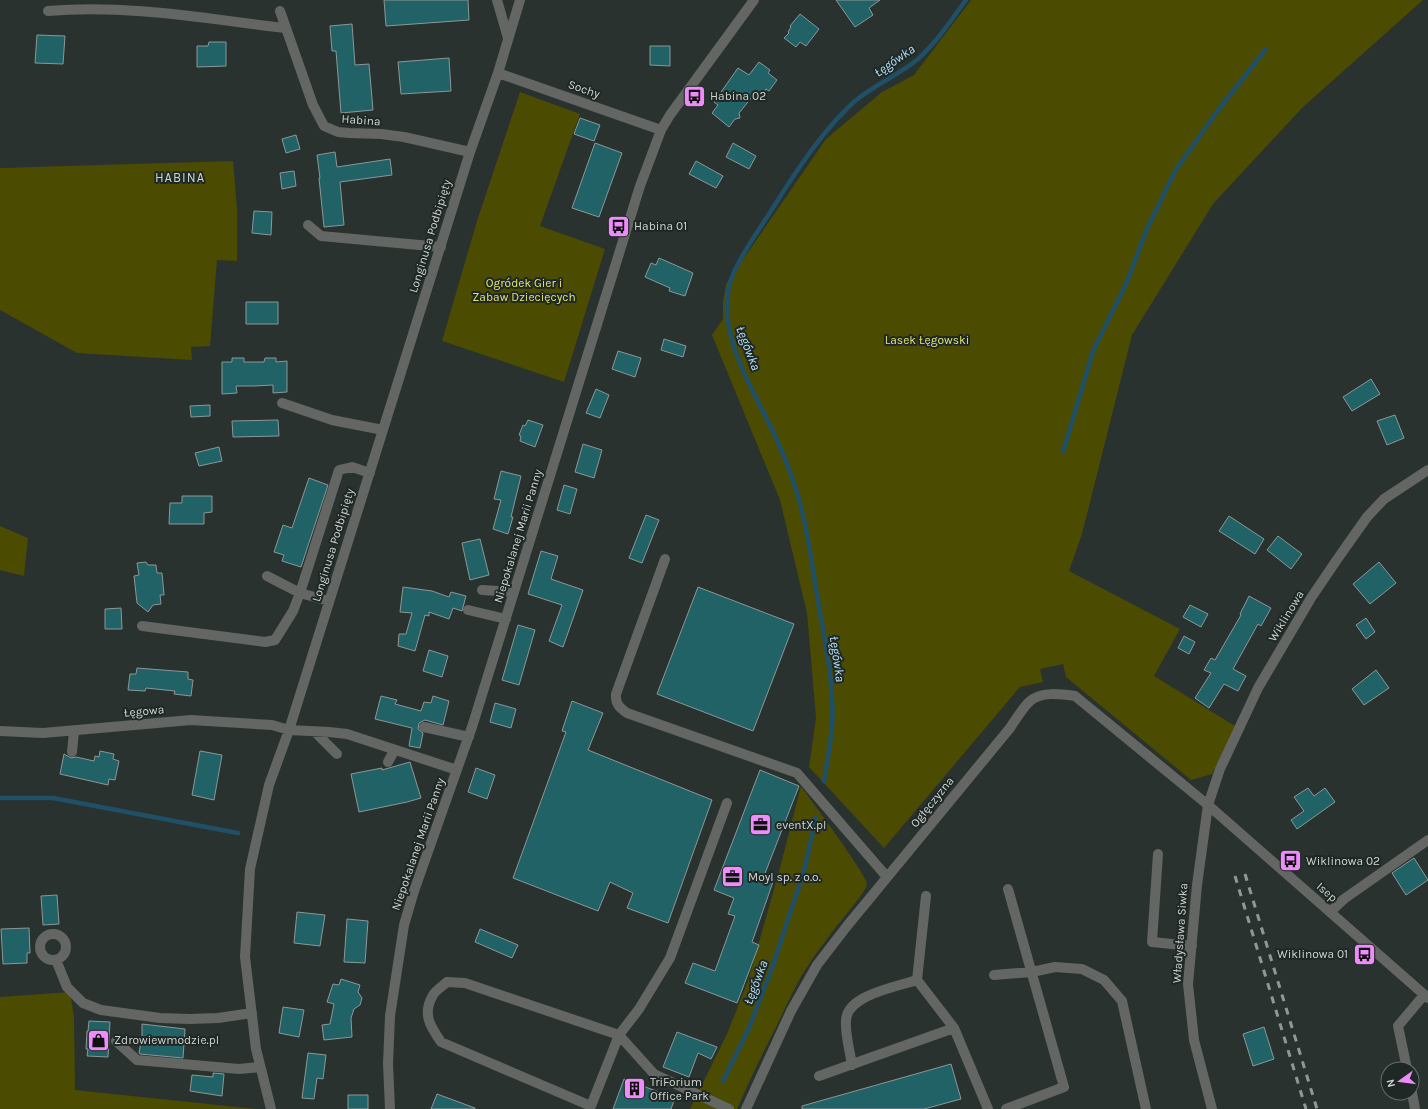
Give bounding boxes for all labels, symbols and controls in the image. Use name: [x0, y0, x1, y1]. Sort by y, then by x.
water label: Łęgówka: [871, 41, 918, 80]
street label: Sochy: [566, 77, 602, 101]
bus stop icon: Habina 02: [682, 83, 708, 109]
place label: Habina 02: [710, 89, 766, 103]
street label: Habina: [341, 112, 381, 128]
district label: HABINA: [155, 170, 205, 185]
street label: Longinusa Podbipięty: [406, 177, 454, 294]
bus stop icon: Habina 01: [605, 213, 631, 239]
place label: Habina 01: [634, 219, 687, 233]
park label: Ogródek Gier i Zabaw Dziecięcych: [472, 276, 576, 304]
water label: Łęgówka: [733, 324, 764, 373]
park label: Lasek Łęgowski: [885, 333, 969, 347]
street label: Niepokalanej Marii Panny: [491, 467, 545, 605]
street label: Longinusa Podbipięty: [309, 486, 357, 603]
street label: Wiklinowa: [1265, 588, 1307, 644]
water label: Łęgówka: [827, 635, 848, 683]
street label: Łęgowa: [123, 702, 165, 720]
street label: Ogłęczyzna: [907, 774, 957, 830]
street label: Niepokalanej Marii Panny: [389, 775, 447, 912]
office icon: eventX.pl: [747, 812, 773, 838]
place label: eventX.pl: [776, 818, 826, 832]
bus stop icon: Wiklinowa 02: [1277, 848, 1303, 874]
place label: Wiklinowa 02: [1306, 854, 1380, 868]
office icon: Moyl sp. z o.o.: [720, 864, 746, 890]
place label: Moyl sp. z o.o.: [748, 870, 821, 884]
street label: Isep: [1314, 879, 1340, 905]
street label: Władysława Siwka: [1170, 882, 1190, 984]
bus stop icon: Wiklinowa 01: [1351, 941, 1377, 967]
place label: Wiklinowa 01: [1277, 947, 1348, 961]
water label: Łęgówka: [740, 958, 771, 1006]
shop icon: Zdrowiewmodzie.pl: [85, 1027, 111, 1053]
place label: Zdrowiewmodzie.pl: [114, 1033, 219, 1047]
north arrow: [1380, 1061, 1420, 1101]
place label: TriForium Office Park: [650, 1075, 709, 1103]
building icon: TriForium Office Park: [622, 1076, 648, 1102]
text: N: [1384, 1078, 1398, 1089]

